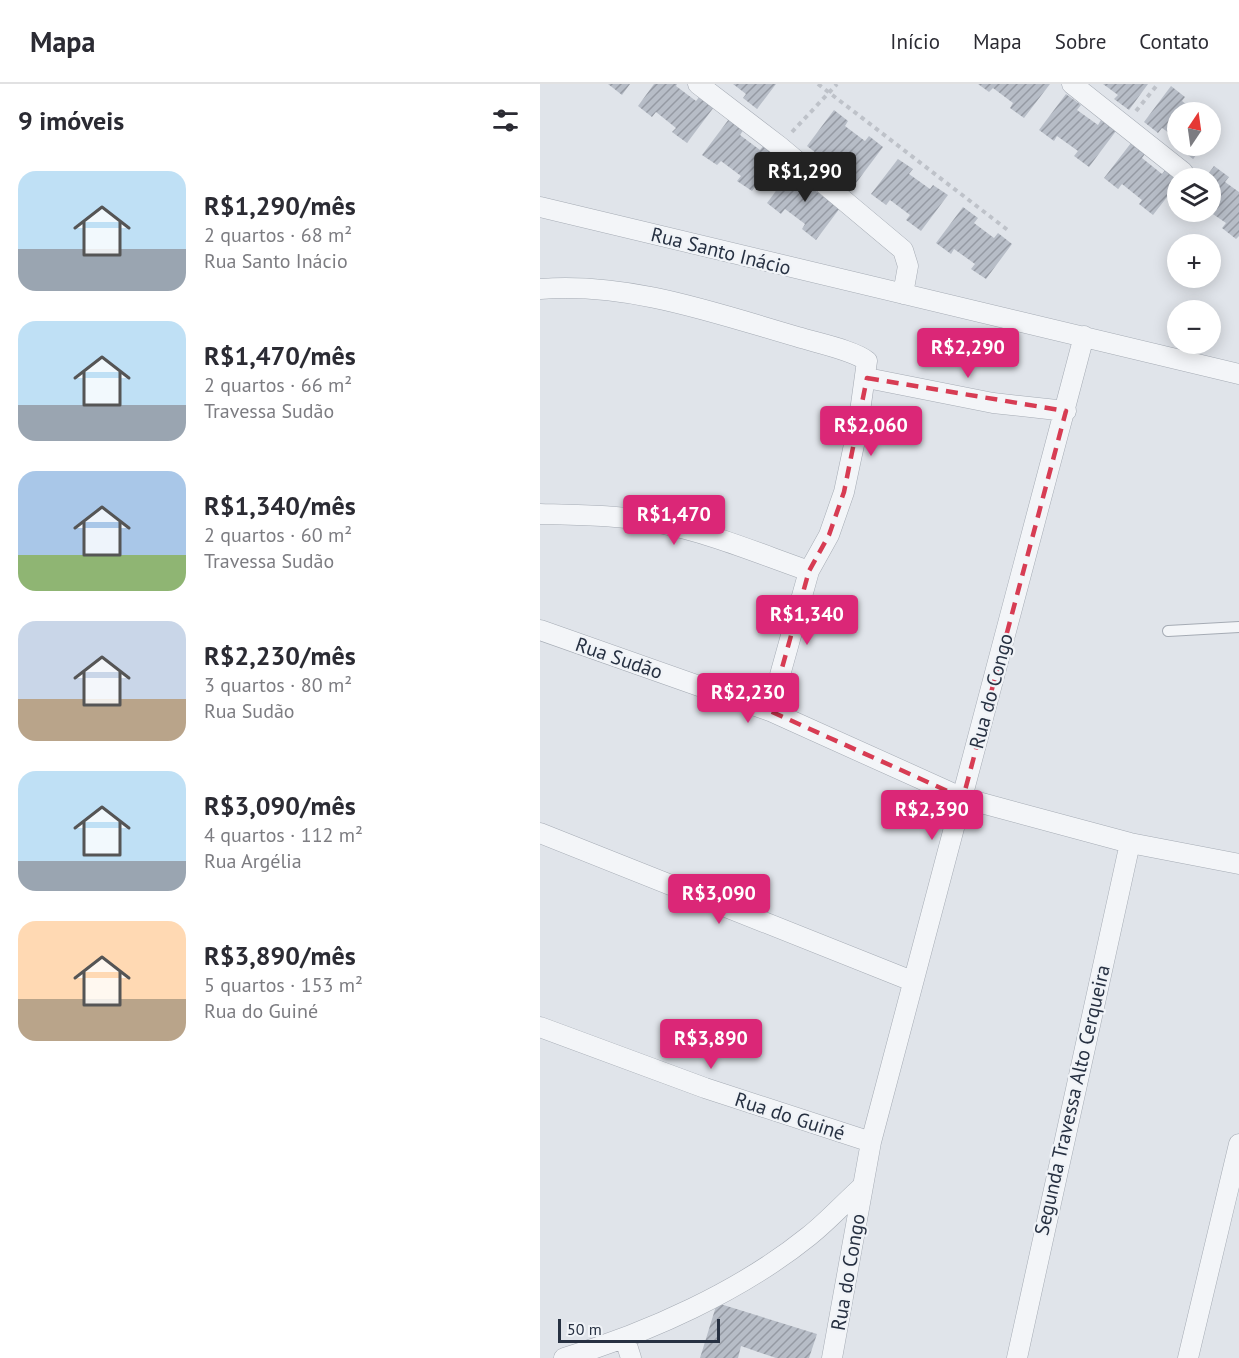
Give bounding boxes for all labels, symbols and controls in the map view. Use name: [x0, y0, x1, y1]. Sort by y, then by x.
text: Mapa: [30, 23, 95, 60]
text: Início: [890, 28, 940, 55]
text: Mapa: [973, 28, 1022, 55]
text: Sobre: [1055, 28, 1106, 55]
text: Contato: [1139, 28, 1209, 55]
north arrow: [1167, 102, 1221, 156]
map controls: [1167, 102, 1221, 354]
text: 9 imóveis: [18, 104, 124, 137]
icon: filters: [489, 104, 522, 137]
pin: R$1,290: [750, 152, 860, 203]
text: R$1,290: [768, 158, 842, 184]
button: layers: [1167, 168, 1221, 222]
text: R$1,290/mês: [204, 189, 356, 222]
icon: home: [66, 195, 138, 267]
street label: Rua Santo Inácio: [648, 221, 794, 281]
text: 2 quartos · 68 m²: [204, 222, 352, 248]
button: +: [1167, 234, 1221, 288]
text: Rua Santo Inácio: [204, 248, 348, 274]
button: −: [1167, 300, 1221, 354]
pin: R$2,290: [913, 328, 1023, 379]
text: R$2,290: [931, 334, 1005, 360]
text: R$1,470/mês: [204, 339, 356, 372]
icon: home: [66, 345, 138, 417]
text: 2 quartos · 66 m²: [204, 372, 352, 398]
text: Travessa Sudão: [204, 398, 334, 424]
pin: R$2,060: [816, 406, 926, 457]
text: R$2,060: [834, 412, 908, 438]
text: R$1,340/mês: [204, 489, 356, 522]
icon: home: [66, 495, 138, 567]
pin: R$1,470: [619, 495, 729, 546]
text: R$1,470: [637, 501, 711, 527]
text: 2 quartos · 60 m²: [204, 522, 352, 548]
text: Travessa Sudão: [204, 548, 334, 574]
pin: R$1,340: [752, 595, 862, 646]
text: R$1,340: [770, 601, 844, 627]
street label: Rua do Congo: [963, 630, 1019, 752]
street label: Rua Sudão: [572, 631, 666, 685]
text: R$2,230/mês: [204, 639, 356, 672]
icon: home: [66, 645, 138, 717]
text: 3 quartos · 80 m²: [204, 672, 352, 698]
pin: R$2,230: [693, 673, 803, 724]
text: R$2,230: [711, 679, 785, 705]
text: Rua Sudão: [204, 698, 295, 724]
text: R$3,090/mês: [204, 789, 356, 822]
pin: R$2,390: [877, 790, 987, 841]
icon: home: [66, 795, 138, 867]
text: R$2,390: [895, 796, 969, 822]
text: 4 quartos · 112 m²: [204, 822, 363, 848]
text: Rua Argélia: [204, 848, 302, 874]
pin: R$3,090: [664, 874, 774, 925]
text: R$3,090: [682, 880, 756, 906]
text: R$3,890/mês: [204, 939, 356, 972]
icon: home: [66, 945, 138, 1017]
street label: Segunda Travessa Alto Cerqueira: [1028, 962, 1116, 1238]
text: 5 quartos · 153 m²: [204, 972, 363, 998]
text: Rua do Guiné: [204, 998, 318, 1024]
pin: R$3,890: [656, 1019, 766, 1070]
text: R$3,890: [674, 1025, 748, 1051]
street label: Rua do Guiné: [732, 1086, 848, 1146]
street label: Rua do Congo: [825, 1211, 871, 1333]
scale bar: [558, 1316, 720, 1344]
text: 50 m: [567, 1319, 602, 1339]

